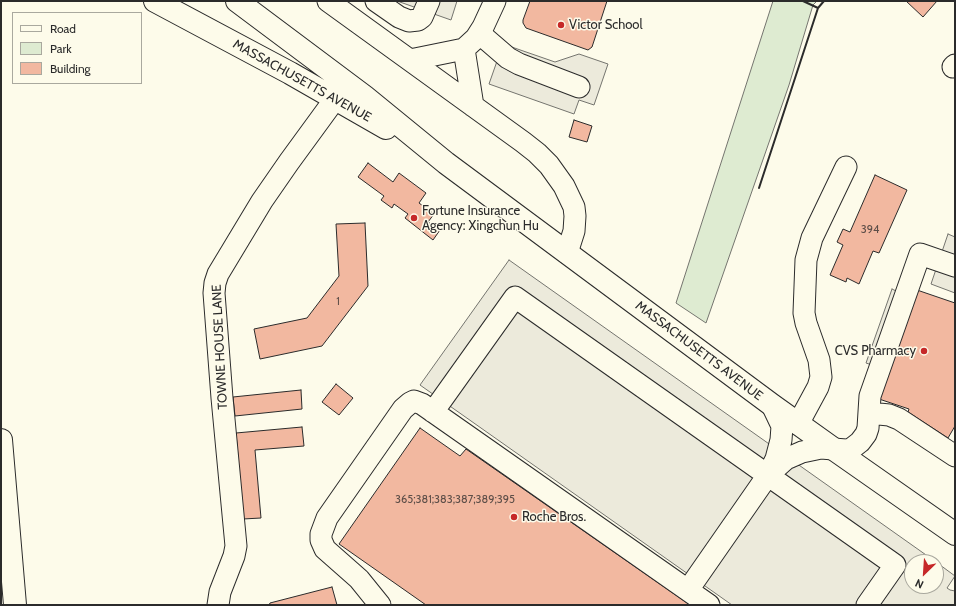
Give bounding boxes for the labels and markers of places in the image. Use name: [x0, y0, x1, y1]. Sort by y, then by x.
place label: Victor School: [569, 17, 643, 33]
marker: Victor School: [556, 20, 566, 30]
place label: Fortune Insurance Agency: Xingchun Hu: [422, 203, 539, 234]
marker: Fortune Insurance Agency: Xingchun Hu: [409, 213, 419, 223]
place label: CVS Pharmacy: [835, 343, 916, 359]
marker: CVS Pharmacy: [919, 346, 929, 356]
place label: Roche Bros.: [522, 509, 586, 525]
marker: Roche Bros.: [509, 512, 519, 522]

